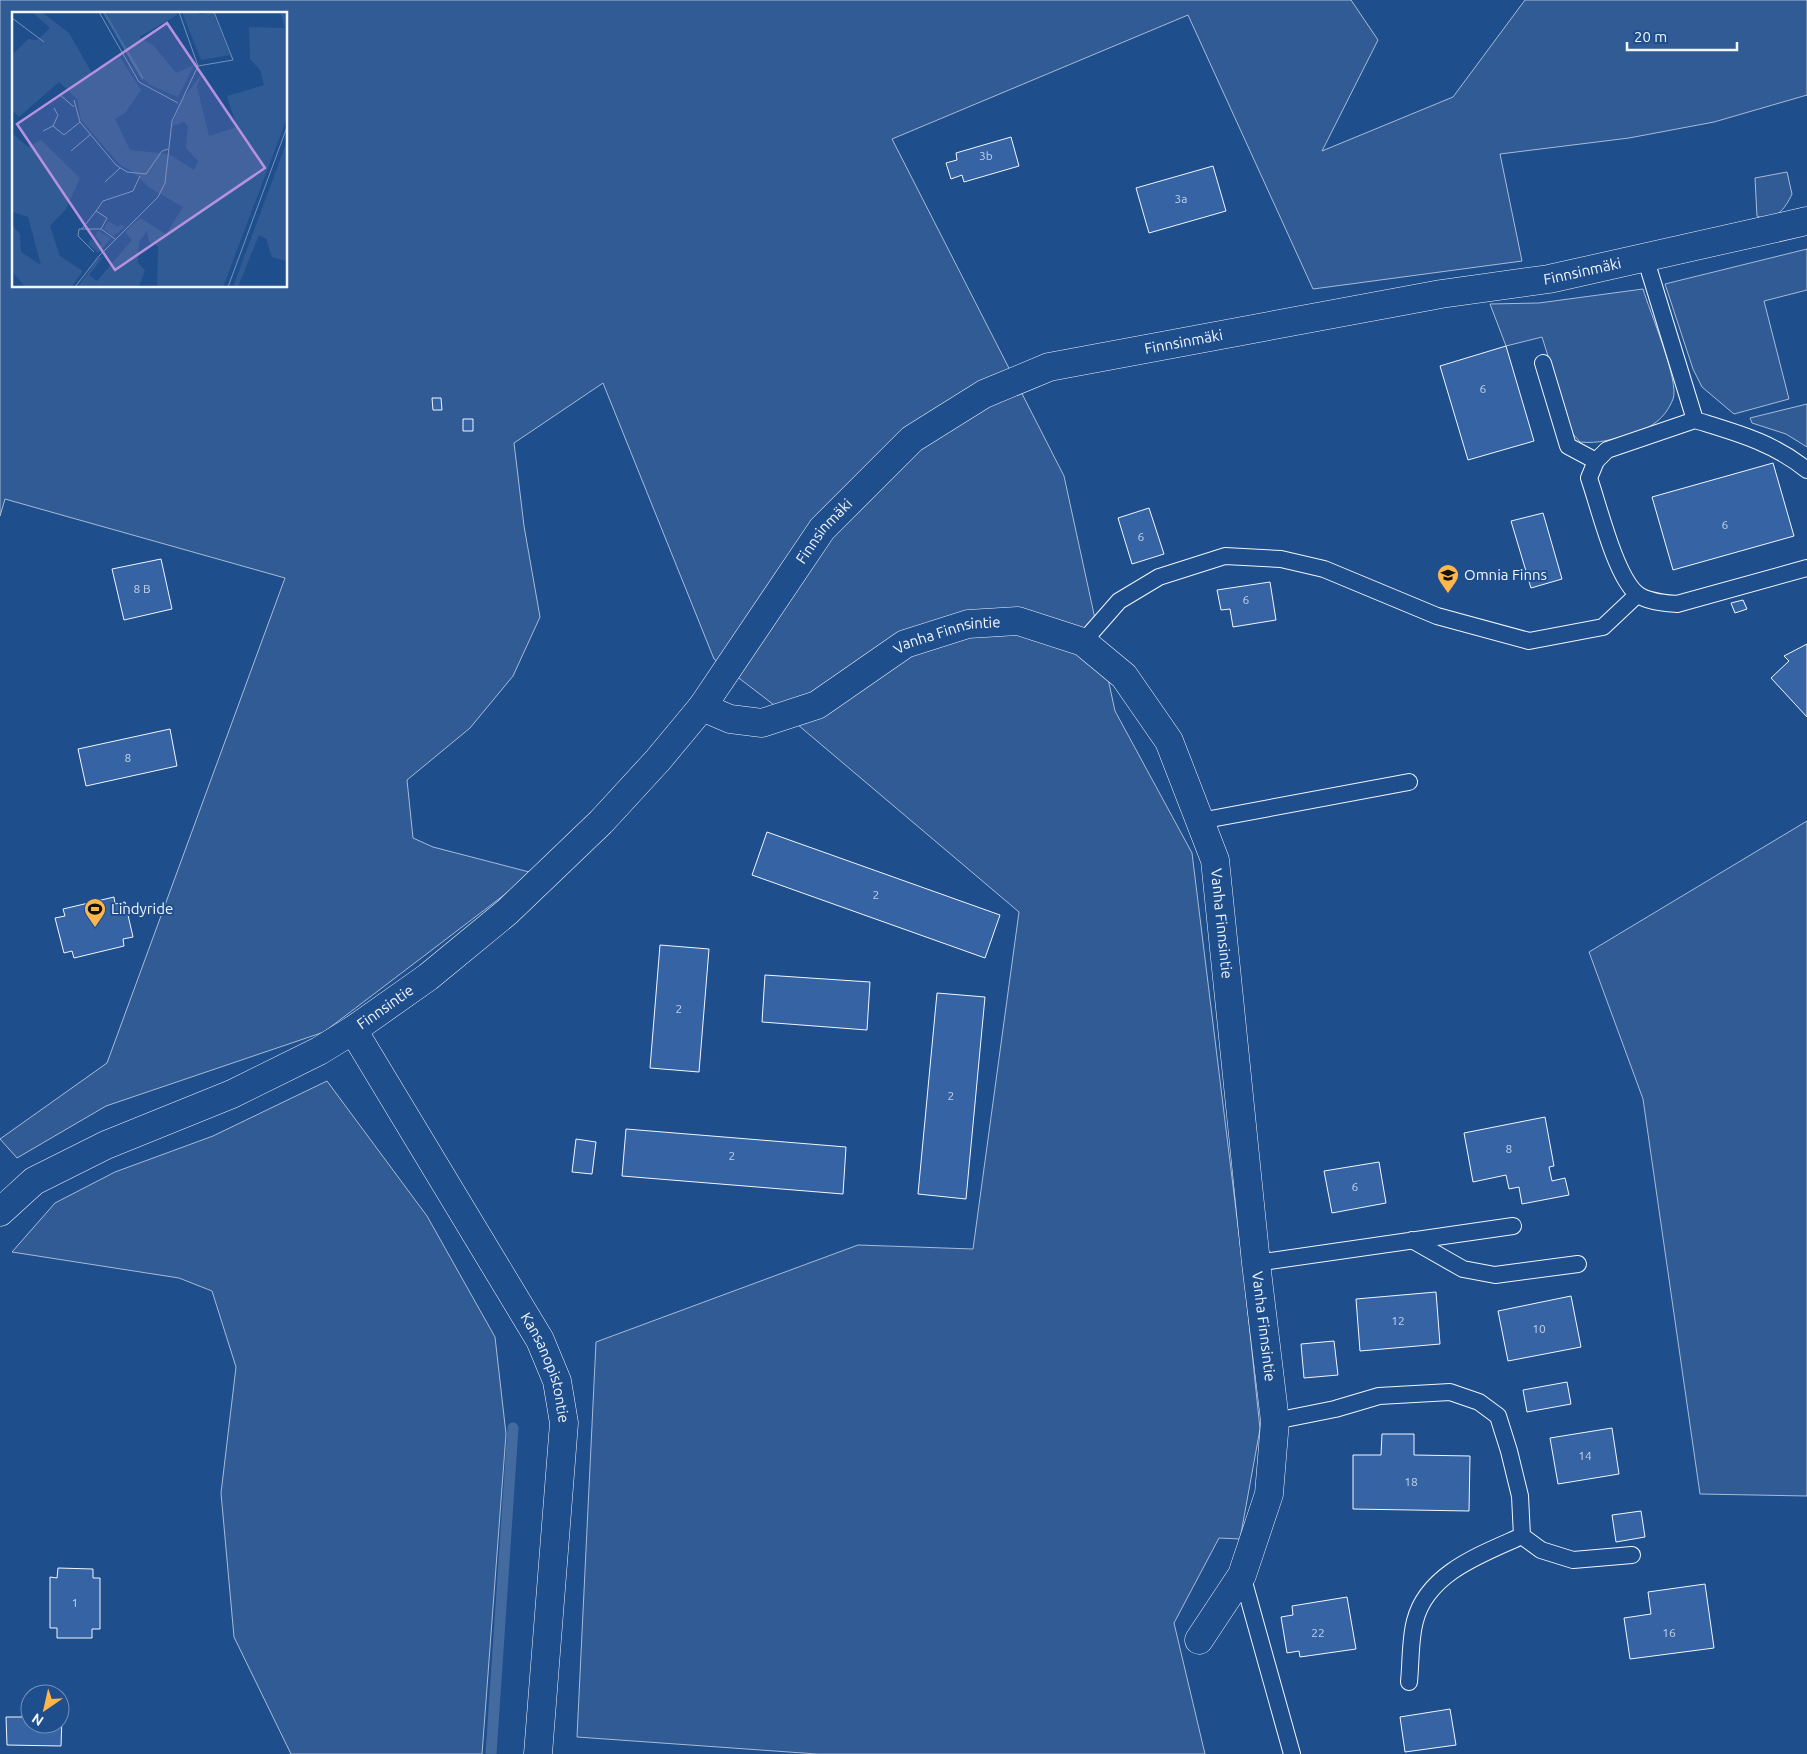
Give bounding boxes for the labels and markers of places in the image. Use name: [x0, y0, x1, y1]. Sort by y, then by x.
school or university icon: Omnia Finns: [1436, 563, 1460, 594]
place label: Omnia Finns: [1464, 566, 1547, 583]
sports icon: Lindyride: [83, 897, 107, 928]
place label: Lindyride: [111, 900, 173, 917]

